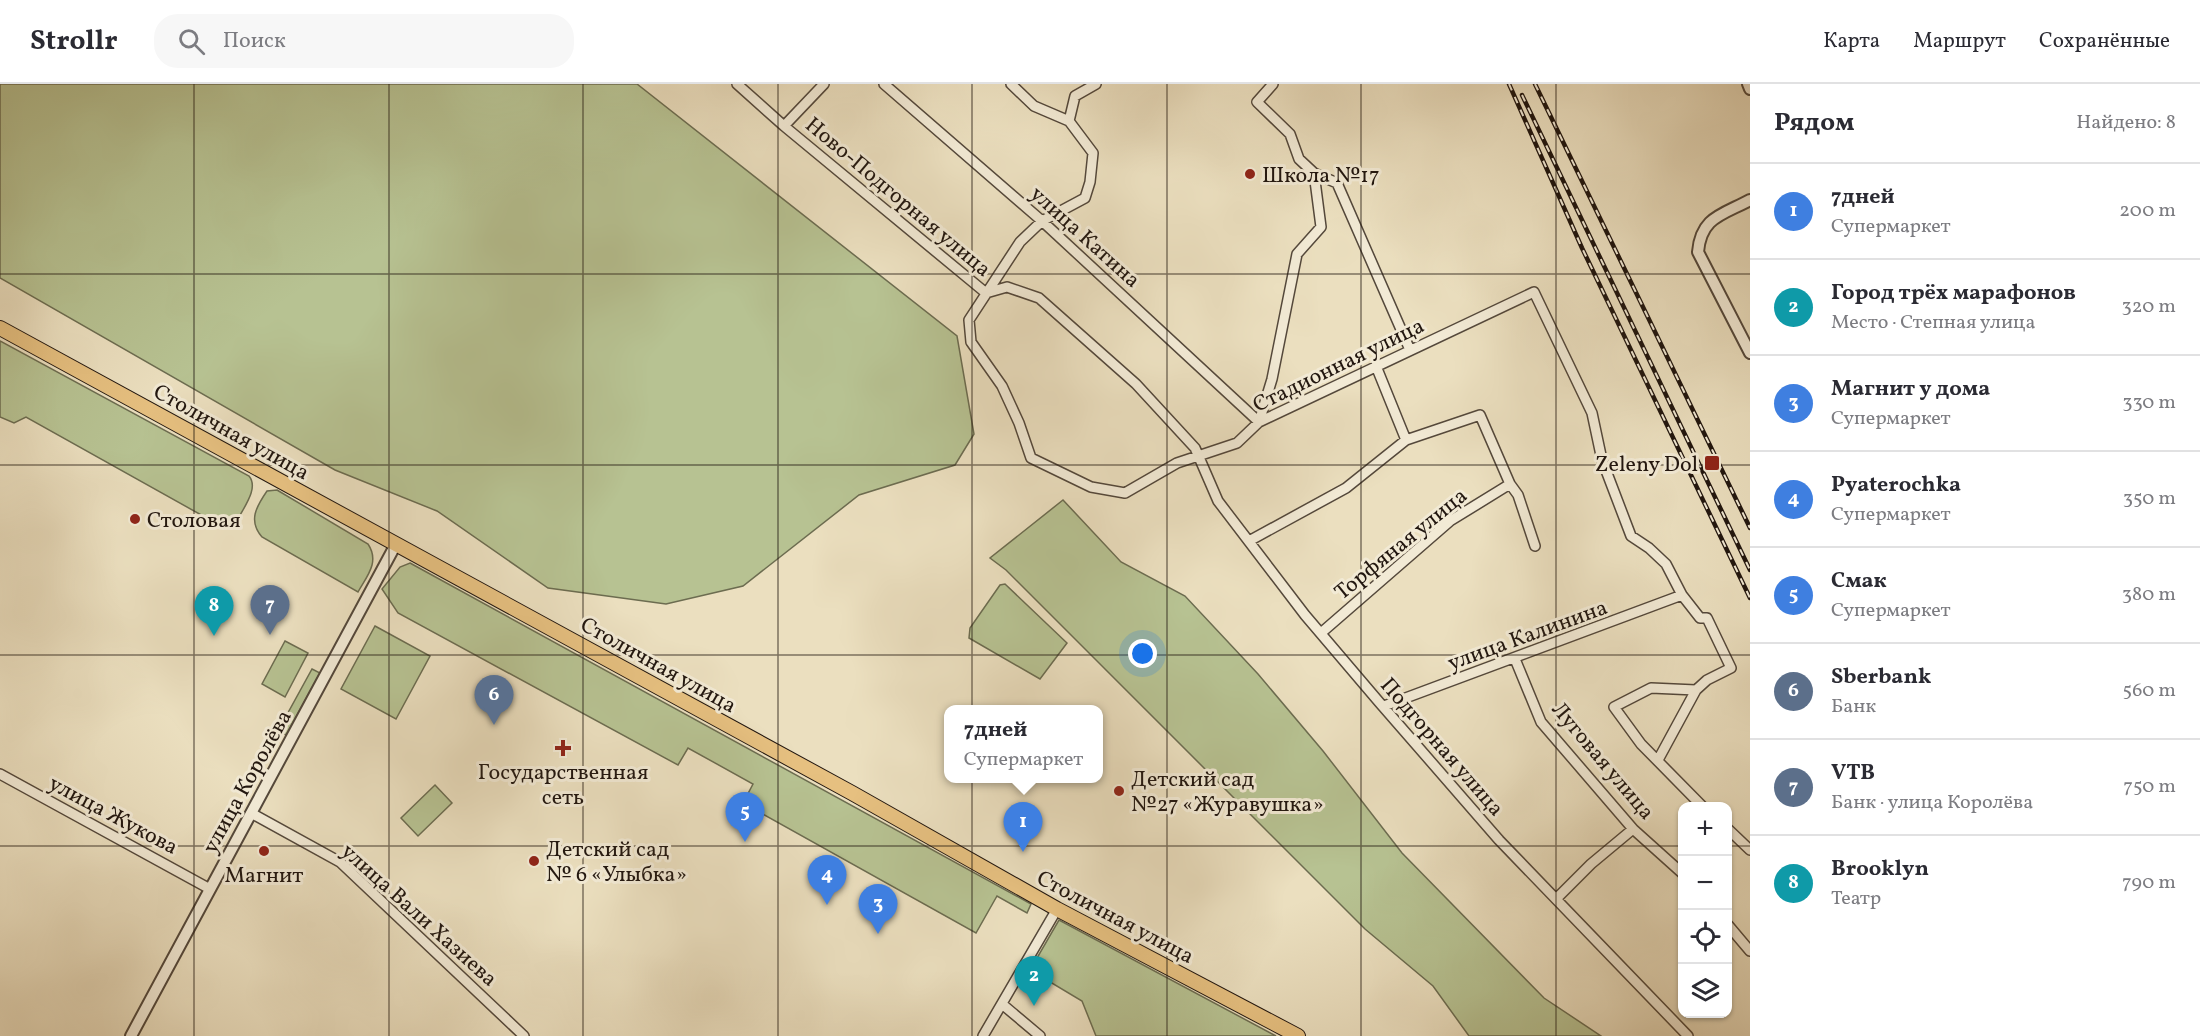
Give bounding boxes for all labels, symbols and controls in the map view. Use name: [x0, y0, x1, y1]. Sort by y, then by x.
search box: [154, 14, 574, 68]
text: Strollr: [30, 22, 118, 61]
icon: search: [175, 25, 208, 58]
text: Поиск: [223, 26, 286, 57]
text: Карта: [1823, 27, 1880, 56]
text: Маршрут: [1913, 27, 2006, 56]
text: Сохранённые: [2039, 27, 2170, 56]
text: Рядом: [1774, 105, 1854, 141]
text: Найдено: 8: [2076, 109, 2176, 137]
street label: Ново-Подгорная улица: [798, 111, 997, 285]
place label: Школа №17: [1262, 161, 1380, 192]
marker: Школа №17: [1243, 167, 1257, 181]
street label: улица Катина: [1022, 180, 1146, 296]
text: 7дней: [1831, 182, 1895, 213]
text: 1: [1789, 197, 1798, 225]
text: 200 m: [2119, 197, 2176, 225]
text: Супермаркет: [1831, 213, 1951, 241]
text: Город трёх марафонов: [1831, 278, 2076, 309]
text: 2: [1788, 293, 1799, 321]
text: 320 m: [2121, 293, 2176, 321]
text: Место · Степная улица: [1831, 309, 2035, 337]
street label: Стадионная улица: [1248, 311, 1430, 421]
text: Магнит у дома: [1831, 374, 1990, 405]
street label: Столичная улица: [147, 377, 315, 489]
text: 3: [1788, 389, 1799, 417]
text: 330 m: [2122, 389, 2176, 417]
text: Супермаркет: [1831, 405, 1951, 433]
place label: Zeleny Dol: [1595, 450, 1698, 481]
marker: Zeleny Dol: [1703, 454, 1721, 472]
text: Pyaterochka: [1831, 470, 1961, 501]
street label: Торфяная улица: [1328, 482, 1475, 608]
text: 4: [1787, 485, 1800, 513]
text: 350 m: [2123, 485, 2176, 513]
text: Супермаркет: [1831, 501, 1951, 529]
place label: Столовая: [147, 506, 241, 537]
marker: Столовая: [128, 512, 142, 526]
text: Смак: [1831, 566, 1887, 597]
text: 5: [1789, 581, 1798, 609]
text: 380 m: [2122, 581, 2176, 609]
pin: 8: [194, 586, 234, 636]
pin: 7: [250, 586, 290, 635]
street label: улица Калинина: [1444, 593, 1612, 680]
text: Супермаркет: [1831, 597, 1951, 625]
street label: Столичная улица: [574, 610, 742, 722]
your location: [1128, 639, 1157, 668]
text: Sberbank: [1831, 662, 1931, 693]
street label: Подгорная улица: [1372, 671, 1510, 824]
pin: 6: [474, 676, 514, 725]
text: 6: [1788, 677, 1799, 705]
text: 560 m: [2123, 677, 2176, 705]
text: Банк: [1831, 693, 1876, 721]
street label: Луговая улица: [1543, 696, 1661, 827]
street label: улица Королёва: [196, 705, 301, 860]
popup: [944, 705, 1103, 783]
text: 7дней: [964, 715, 1027, 746]
marker: Государственная сеть: [556, 741, 570, 755]
text: Супермаркет: [964, 746, 1083, 774]
place label: Государственная сеть: [478, 758, 648, 814]
text: VTB: [1831, 758, 1875, 789]
place label: Детский сад №27 «Журавушка»: [1131, 765, 1324, 821]
street label: улица Жукова: [43, 769, 183, 863]
text: 7: [1789, 773, 1798, 801]
text: 750 m: [2123, 773, 2176, 801]
marker: Детский сад №27 «Журавушка»: [1112, 784, 1126, 798]
text: Банк · улица Королёва: [1831, 789, 2033, 817]
pin: 5: [726, 792, 764, 842]
pin: 1: [1004, 802, 1042, 852]
map controls: [1678, 802, 1732, 1018]
button: +: [1678, 802, 1732, 856]
place label: Детский сад № 6 «Улыбка»: [546, 835, 687, 891]
street label: улица Вали Хазиева: [333, 837, 503, 995]
marker: Магнит: [257, 844, 271, 858]
marker: Детский сад № 6 «Улыбка»: [527, 854, 541, 868]
text: Brooklyn: [1831, 854, 1929, 885]
pin: 4: [808, 856, 846, 905]
button: −: [1678, 856, 1732, 910]
place label: Магнит: [225, 861, 303, 892]
street label: Столичная улица: [1031, 864, 1199, 973]
text: 8: [1788, 869, 1799, 897]
text: 790 m: [2122, 869, 2176, 897]
pin: 3: [858, 884, 898, 934]
text: Театр: [1831, 885, 1881, 913]
button: locate: [1678, 910, 1732, 964]
pin: 2: [1014, 956, 1054, 1006]
button: layers: [1678, 964, 1732, 1018]

